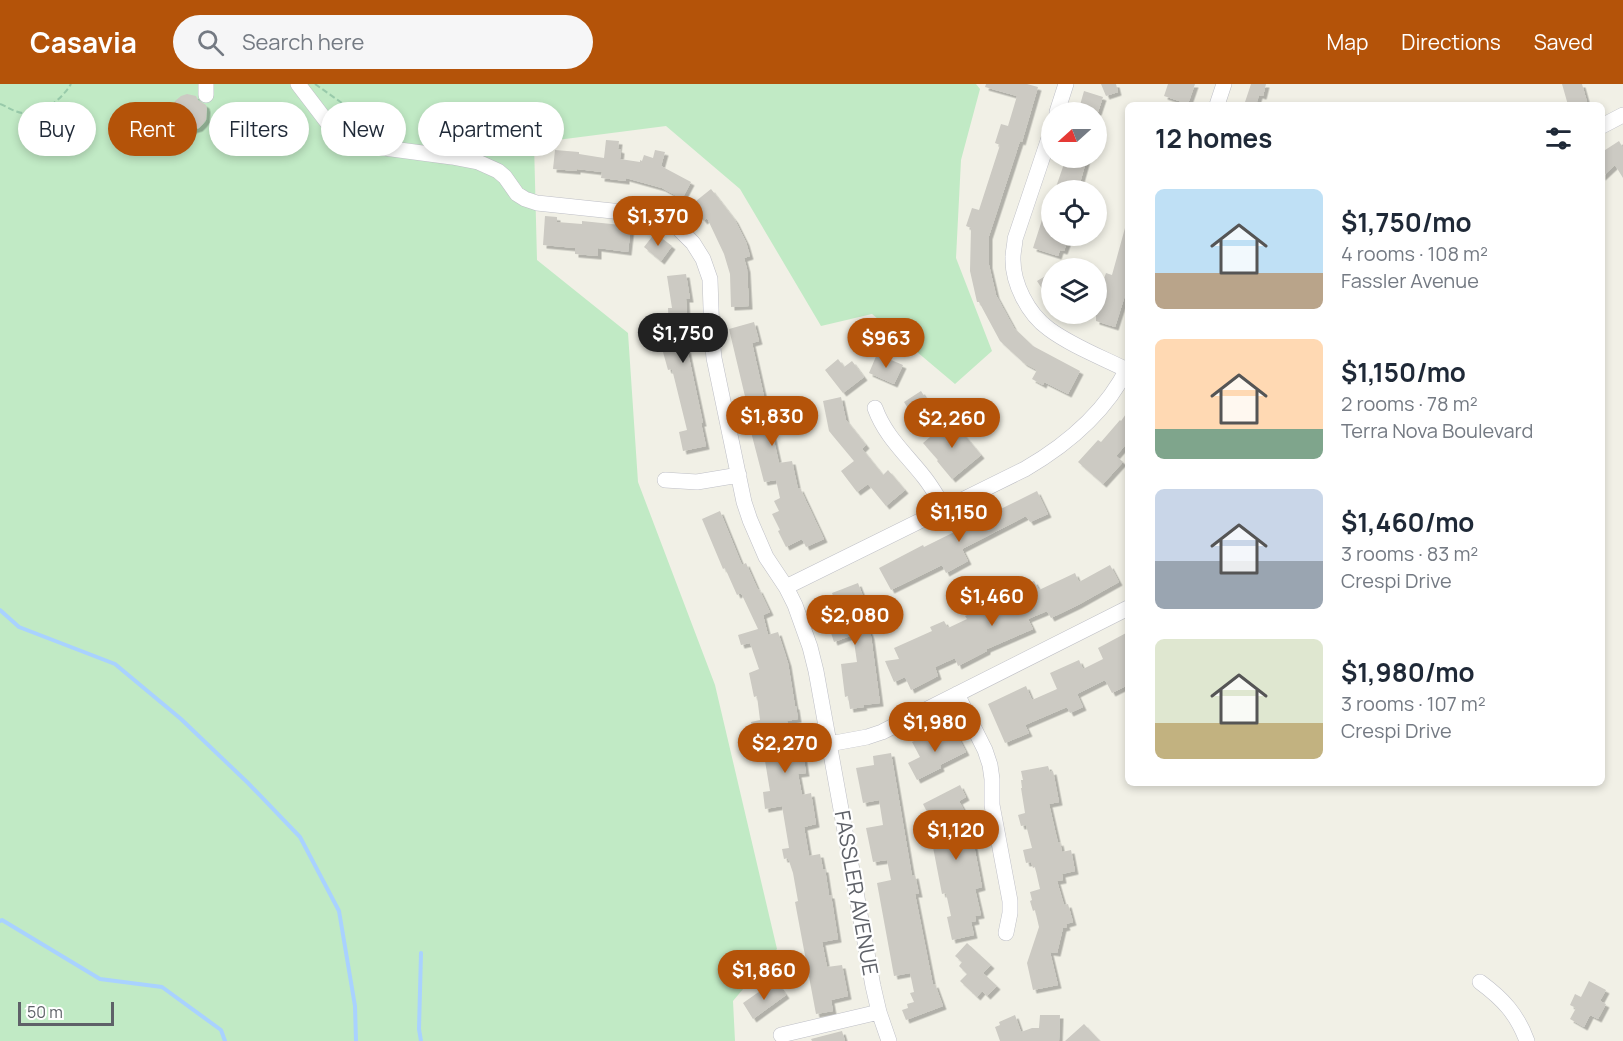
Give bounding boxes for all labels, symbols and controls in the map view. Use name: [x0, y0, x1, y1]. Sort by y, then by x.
search box: [173, 15, 593, 69]
text: Casavia: [30, 23, 137, 61]
icon: search: [194, 26, 227, 59]
text: Search here: [242, 27, 364, 57]
text: Map: [1327, 28, 1368, 56]
text: Directions: [1401, 28, 1501, 56]
text: Saved: [1534, 28, 1593, 56]
chip: Buy: [18, 102, 96, 156]
chip: Rent: [108, 102, 197, 156]
chip: Filters: [209, 102, 309, 156]
chip: New: [321, 102, 406, 156]
chip: Apartment: [418, 102, 564, 156]
north arrow: [1041, 102, 1107, 168]
map controls: [1041, 102, 1107, 324]
text: 12 homes: [1155, 120, 1272, 156]
icon: filters: [1542, 122, 1575, 155]
button: locate: [1041, 180, 1107, 246]
pin: $1,370: [609, 196, 707, 247]
text: $1,370: [627, 202, 689, 229]
text: $1,750/mo: [1341, 204, 1472, 240]
icon: home: [1203, 213, 1275, 285]
text: 4 rooms · 108 m²: [1341, 240, 1488, 267]
button: layers: [1041, 258, 1107, 324]
text: Fassler Avenue: [1341, 267, 1479, 294]
pin: $1,750: [634, 313, 732, 364]
pin: $963: [850, 318, 922, 369]
text: $1,750: [652, 319, 714, 346]
text: $963: [861, 324, 911, 351]
text: $1,150/mo: [1341, 354, 1466, 390]
icon: home: [1203, 363, 1275, 435]
text: 2 rooms · 78 m²: [1341, 390, 1478, 417]
pin: $1,830: [723, 396, 821, 447]
pin: $2,260: [903, 398, 1001, 449]
text: $1,830: [740, 402, 804, 429]
text: $2,260: [918, 404, 986, 431]
text: Terra Nova Boulevard: [1341, 417, 1533, 444]
pin: $1,150: [910, 492, 1008, 543]
text: $1,150: [930, 498, 988, 525]
text: $1,460/mo: [1341, 504, 1474, 540]
icon: home: [1203, 513, 1275, 585]
text: 3 rooms · 83 m²: [1341, 540, 1478, 567]
text: Crespi Drive: [1341, 567, 1452, 594]
pin: $1,460: [943, 576, 1041, 627]
text: $1,460: [960, 582, 1024, 609]
pin: $2,080: [806, 595, 904, 646]
text: $2,080: [820, 601, 890, 628]
text: $1,980/mo: [1341, 654, 1474, 690]
icon: home: [1203, 663, 1275, 735]
text: 3 rooms · 107 m²: [1341, 690, 1486, 717]
pin: $1,980: [886, 702, 984, 753]
text: $1,980: [903, 708, 967, 735]
text: Crespi Drive: [1341, 717, 1452, 744]
pin: $2,270: [736, 723, 834, 774]
text: $2,270: [752, 729, 818, 756]
street label: FASSLER AVENUE: [829, 808, 885, 978]
pin: $1,120: [907, 810, 1005, 861]
text: $1,120: [927, 816, 985, 843]
pin: $1,860: [715, 950, 813, 1001]
text: $1,860: [732, 956, 796, 983]
scale bar: [18, 999, 114, 1026]
text: 50 m: [27, 1001, 63, 1023]

